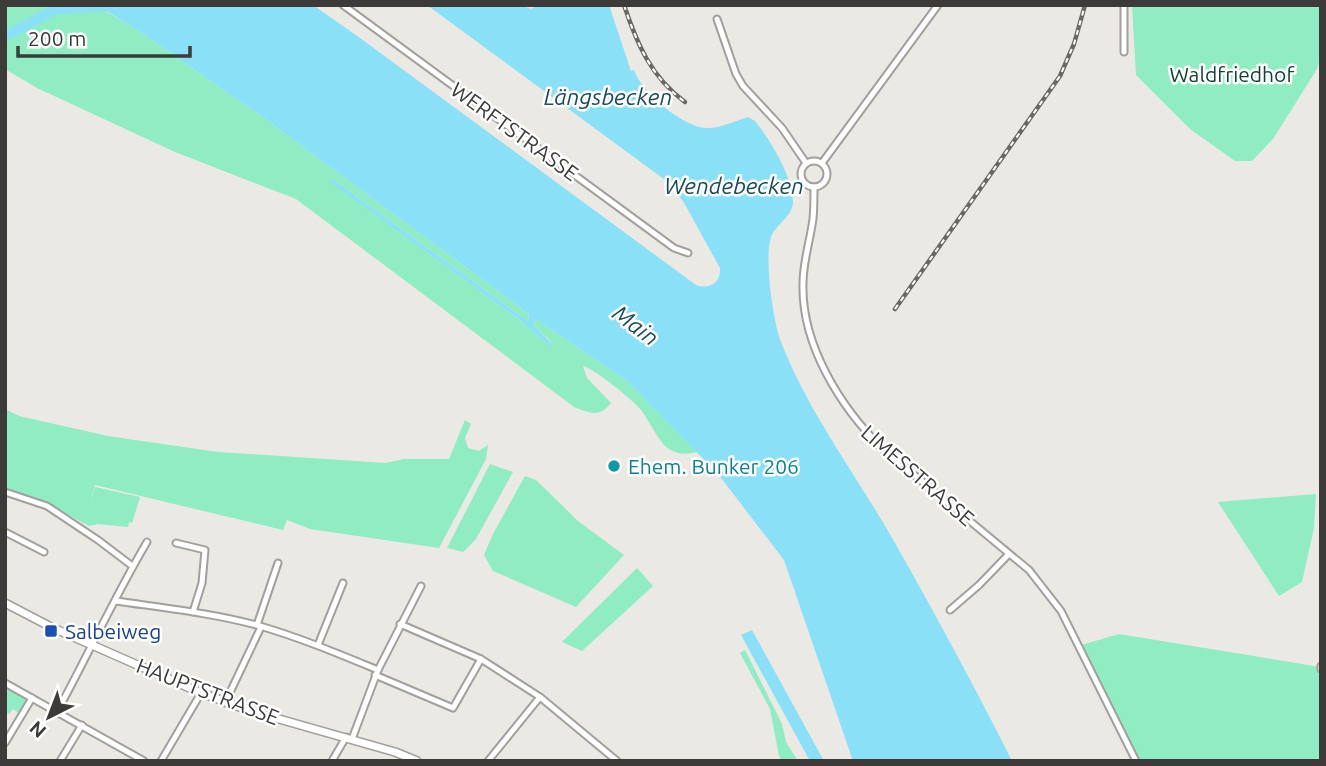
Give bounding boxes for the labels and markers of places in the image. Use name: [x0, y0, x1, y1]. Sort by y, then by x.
place label: Ehem. Bunker 206: [628, 454, 799, 478]
marker: Ehem. Bunker 206: [606, 458, 622, 474]
place label: Salbeiweg: [65, 619, 161, 643]
marker: Salbeiweg: [43, 623, 59, 639]

